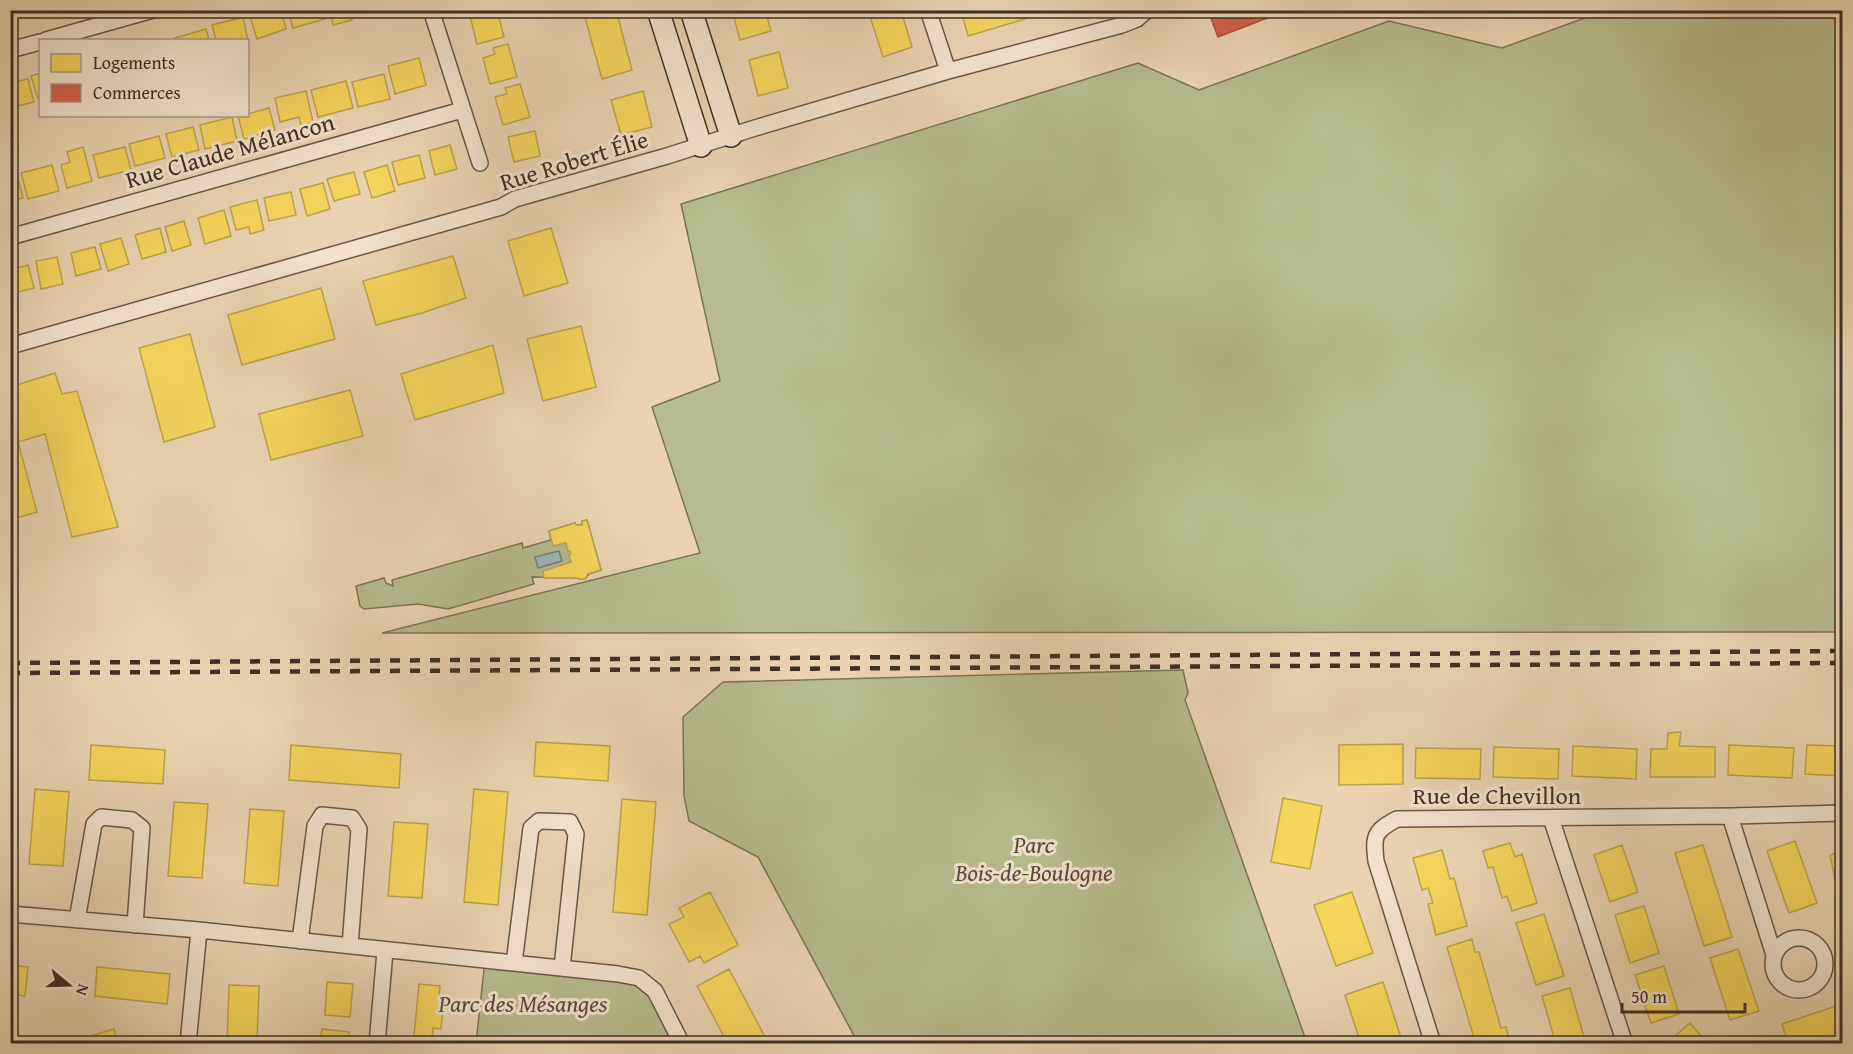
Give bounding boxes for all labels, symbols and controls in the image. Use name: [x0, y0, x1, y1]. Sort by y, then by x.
legend: [39, 39, 249, 117]
text: Logements: [93, 49, 175, 76]
text: Commerces: [93, 79, 181, 106]
street label: Rue Claude Mélancon: [121, 104, 339, 197]
street label: Rue Robert Élie: [495, 121, 652, 200]
street label: Rue de Chevillon: [1413, 778, 1582, 813]
park label: Parc Bois-de-Boulogne: [954, 827, 1113, 890]
north arrow: [39, 955, 99, 1015]
scale bar: [1622, 976, 1745, 1014]
text: N: [70, 981, 96, 999]
text: 50 m: [1631, 983, 1667, 1010]
park label: Parc des Mésanges: [438, 986, 608, 1021]

